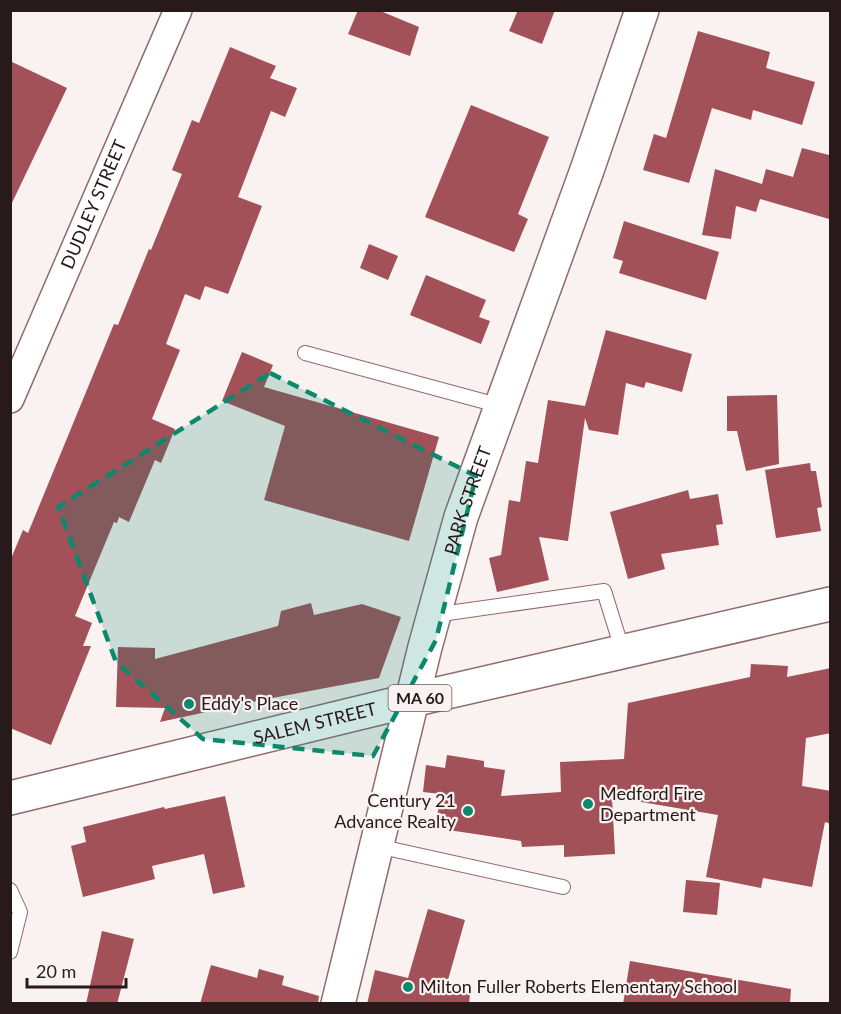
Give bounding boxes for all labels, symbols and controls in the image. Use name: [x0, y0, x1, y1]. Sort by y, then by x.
street label: DUDLEY STREET: [56, 136, 131, 272]
street label: PARK STREET: [439, 443, 496, 557]
road number: MA 60: [388, 685, 452, 711]
place label: Eddy's Place: [201, 692, 298, 714]
marker: Eddy's Place: [182, 697, 196, 711]
street label: SALEM STREET: [251, 697, 379, 748]
place label: Medford Fire Department: [600, 782, 703, 825]
place label: Century 21 Advance Realty: [334, 789, 457, 832]
marker: Medford Fire Department: [581, 797, 595, 811]
marker: Century 21 Advance Realty: [461, 804, 475, 818]
scale bar: [27, 951, 126, 989]
text: 20 m: [36, 960, 76, 982]
place label: Milton Fuller Roberts Elementary School: [420, 975, 737, 997]
marker: Milton Fuller Roberts Elementary School: [401, 980, 415, 994]

